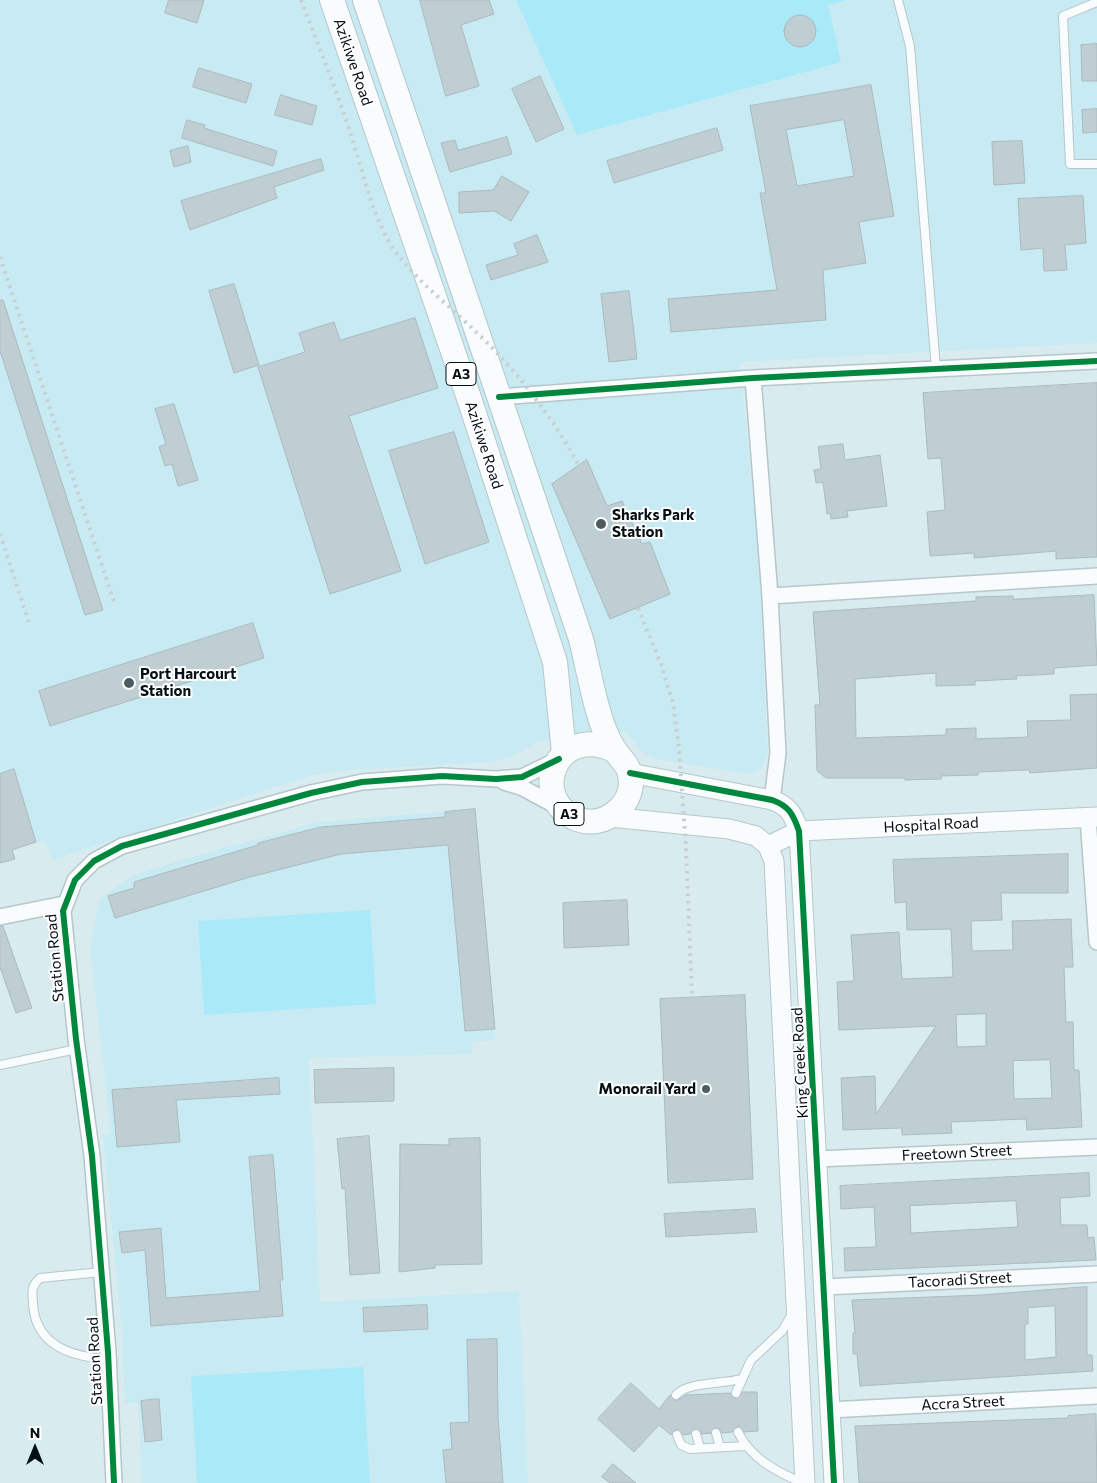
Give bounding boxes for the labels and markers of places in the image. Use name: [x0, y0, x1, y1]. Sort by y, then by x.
place label: Sharks Park Station: [612, 506, 695, 541]
marker: Sharks Park Station: [594, 517, 608, 531]
place label: Port Harcourt Station: [140, 665, 236, 700]
marker: Port Harcourt Station: [122, 676, 136, 690]
place label: Monorail Yard: [599, 1080, 696, 1098]
marker: Monorail Yard: [700, 1083, 712, 1095]

